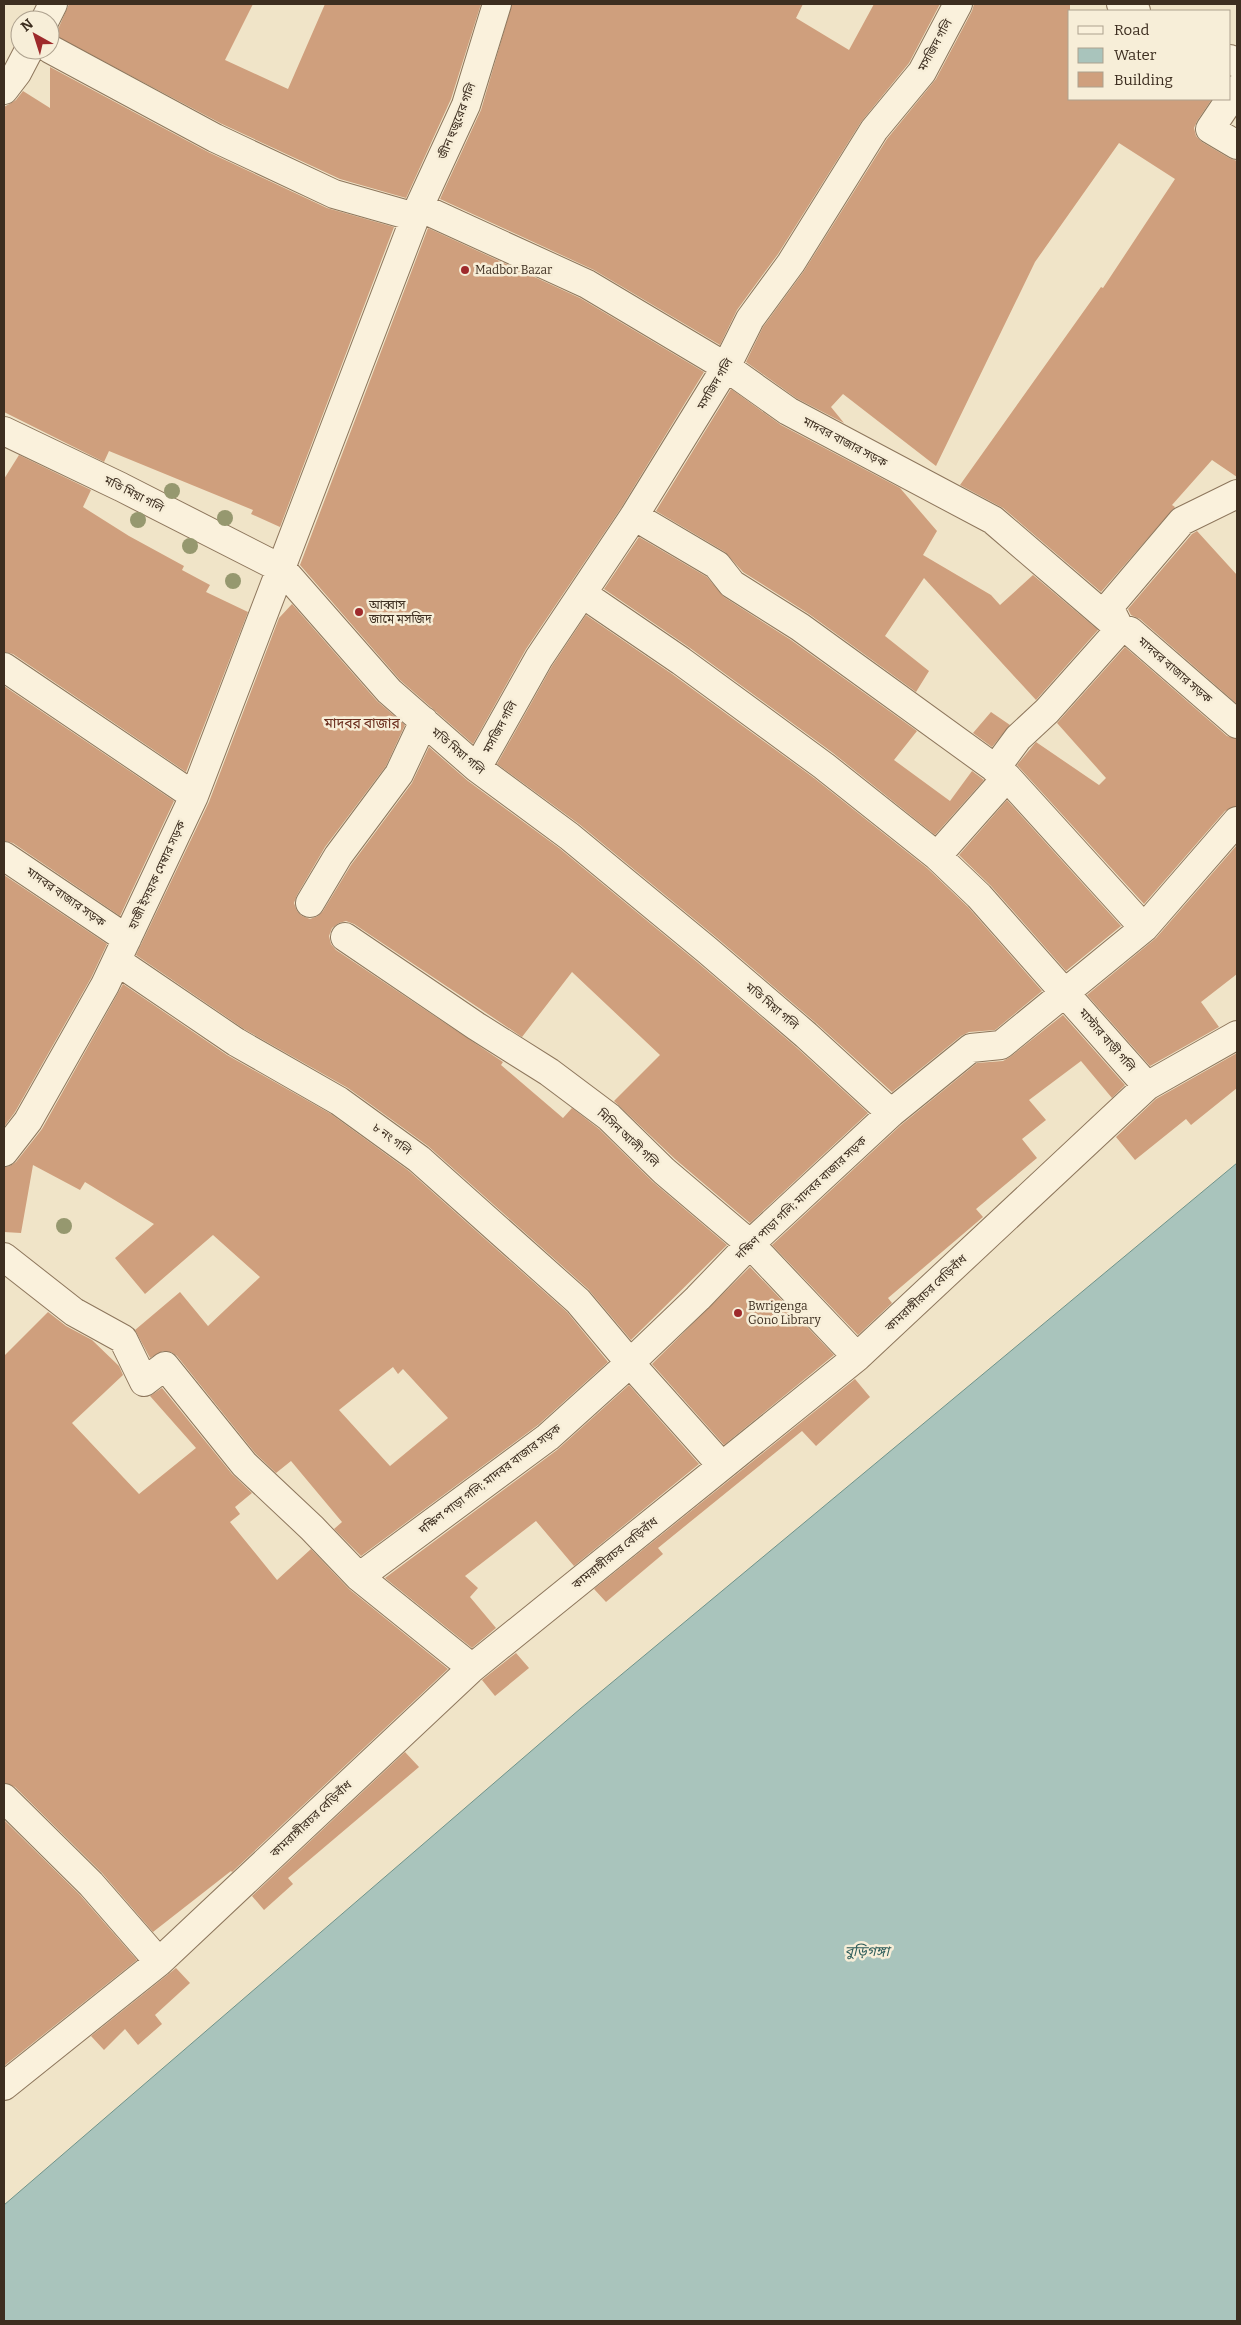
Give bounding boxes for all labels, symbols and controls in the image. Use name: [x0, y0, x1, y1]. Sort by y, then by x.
north arrow: [10, 10, 60, 60]
legend: [1068, 10, 1231, 100]
text: N: [18, 15, 37, 35]
street label: মসজিদ গলি: [914, 16, 955, 74]
text: Road: [1114, 21, 1149, 39]
text: Water: [1114, 46, 1157, 64]
text: Building: [1114, 71, 1173, 89]
street label: জীন হুজুরের গলি: [434, 80, 479, 162]
place label: Madbor Bazar: [475, 263, 553, 277]
marker: Madbor Bazar: [459, 264, 471, 276]
street label: মসজিদ গলি: [693, 355, 736, 413]
street label: মাদবর বাজার সড়ক: [800, 414, 890, 470]
street label: মতি মিয়া গলি: [101, 472, 167, 515]
place label: আব্বাস জামে মসজিদ: [368, 598, 432, 626]
marker: আব্বাস জামে মসজিদ: [353, 606, 365, 618]
street label: মাদবর বাজার সড়ক: [1135, 634, 1215, 706]
street label: মসজিদ গলি: [479, 698, 520, 756]
district label: মাদবর বাজার: [323, 715, 401, 732]
street label: মতি মিয়া গলি: [428, 723, 488, 777]
street label: হাজী ইসহাক মেম্বার সড়ক: [124, 818, 188, 932]
street label: মাদবর বাজার সড়ক: [23, 864, 108, 930]
street label: মতি মিয়া গলি: [742, 978, 802, 1032]
street label: মাস্টার বাড়ী গলি: [1075, 1004, 1139, 1074]
street label: মিসিন আলী গলি: [594, 1105, 662, 1170]
street label: ৮ নং গলি: [370, 1120, 415, 1158]
street label: দক্ষিণ পাড়া গলি; মাদবর বাজার সড়ক: [731, 1133, 870, 1263]
street label: কামরাঙ্গীরচর বেড়িবাঁধ: [881, 1250, 970, 1335]
place label: Bwrigenga Gono Library: [748, 1299, 822, 1327]
marker: Bwrigenga Gono Library: [732, 1307, 744, 1319]
street label: দক্ষিণ পাড়া গলি; মাদবর বাজার সড়ক: [415, 1420, 564, 1537]
street label: কামরাঙ্গীরচর বেড়িবাঁধ: [568, 1513, 661, 1592]
street label: কামরাঙ্গীরচর বেড়িবাঁধ: [266, 1776, 355, 1861]
water label: বুড়িগঙ্গা: [845, 1943, 892, 1960]

